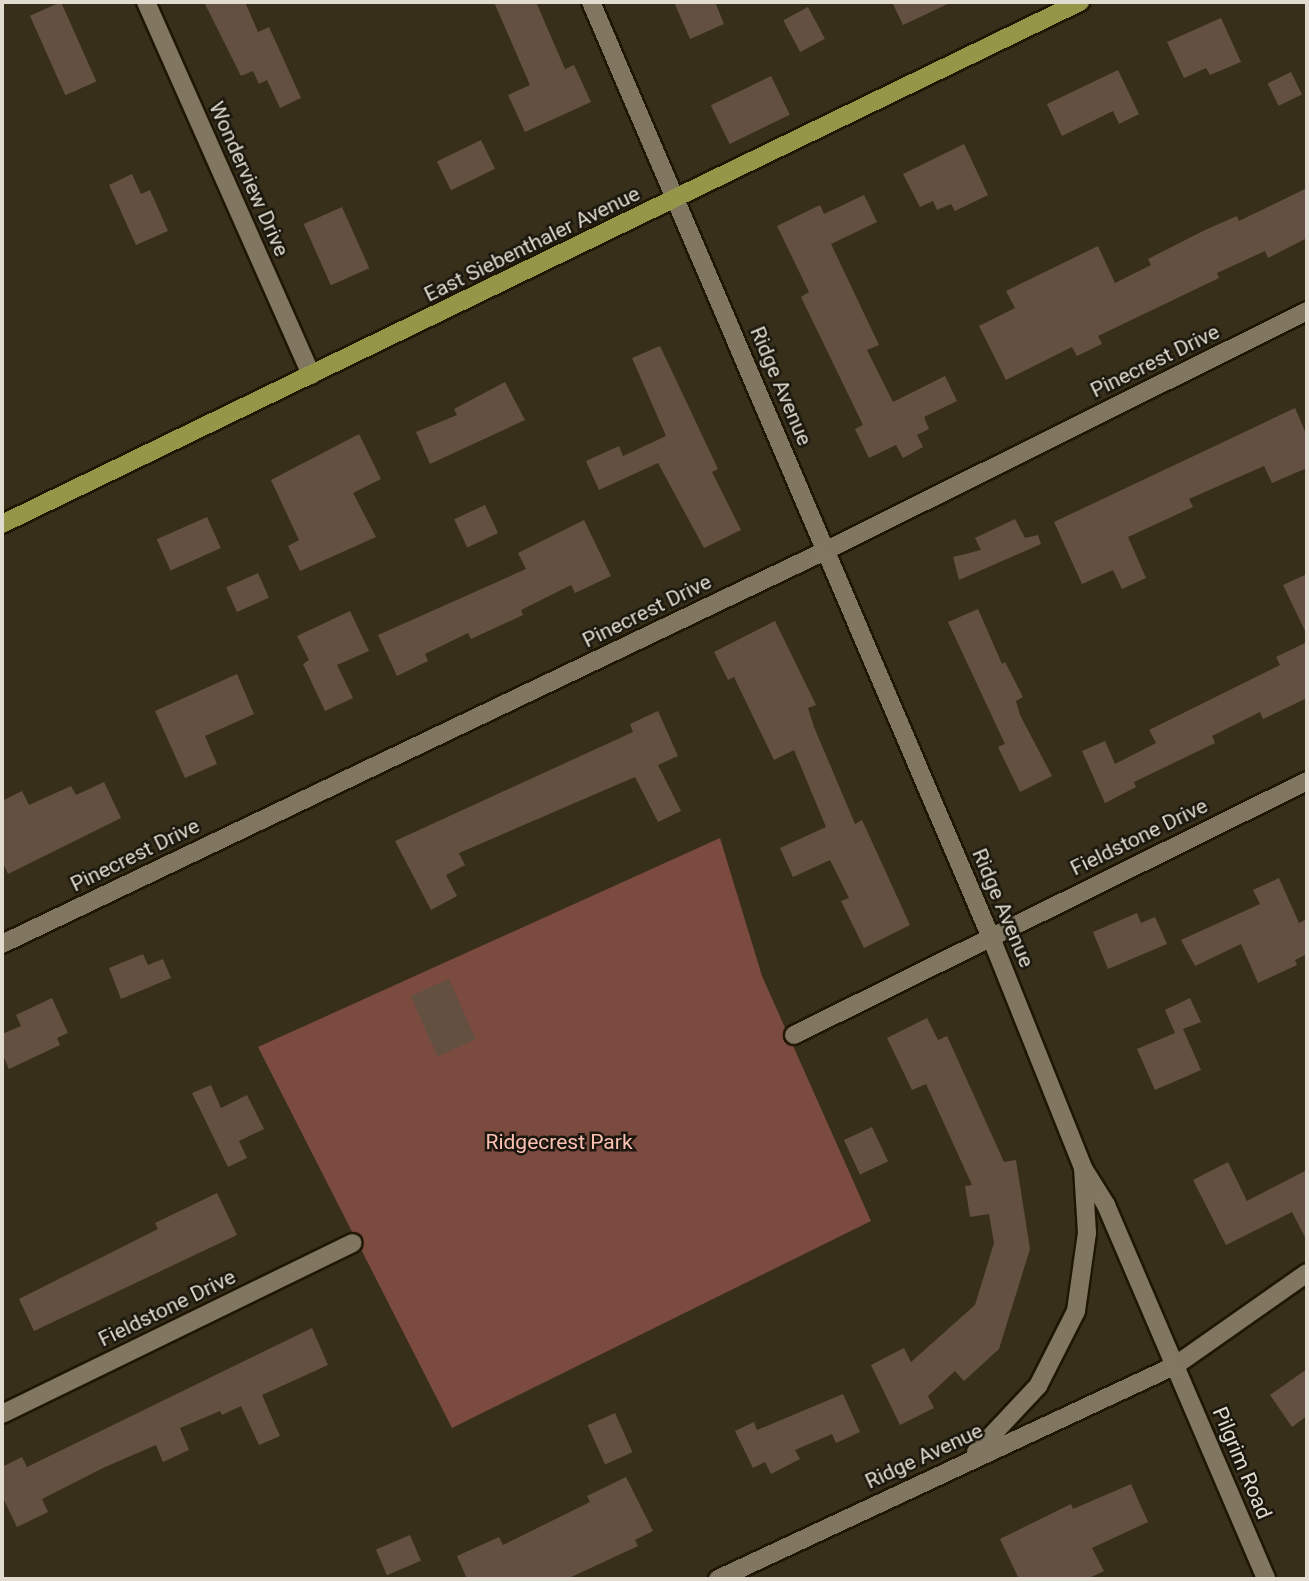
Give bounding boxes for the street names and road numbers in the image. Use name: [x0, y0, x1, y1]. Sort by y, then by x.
street label: Wonderview Drive: [204, 98, 294, 260]
street label: East Siebenthaler Avenue: [420, 181, 644, 307]
street label: Pinecrest Drive: [1086, 319, 1224, 403]
street label: Ridge Avenue: [745, 323, 817, 449]
street label: Pinecrest Drive: [578, 569, 716, 653]
street label: Fieldstone Drive: [1066, 793, 1212, 881]
street label: Pinecrest Drive: [66, 813, 204, 897]
street label: Ridge Avenue: [967, 845, 1039, 971]
street label: Fieldstone Drive: [94, 1264, 240, 1352]
street label: Pilgrim Road: [1207, 1403, 1277, 1523]
street label: Ridge Avenue: [861, 1418, 987, 1494]

